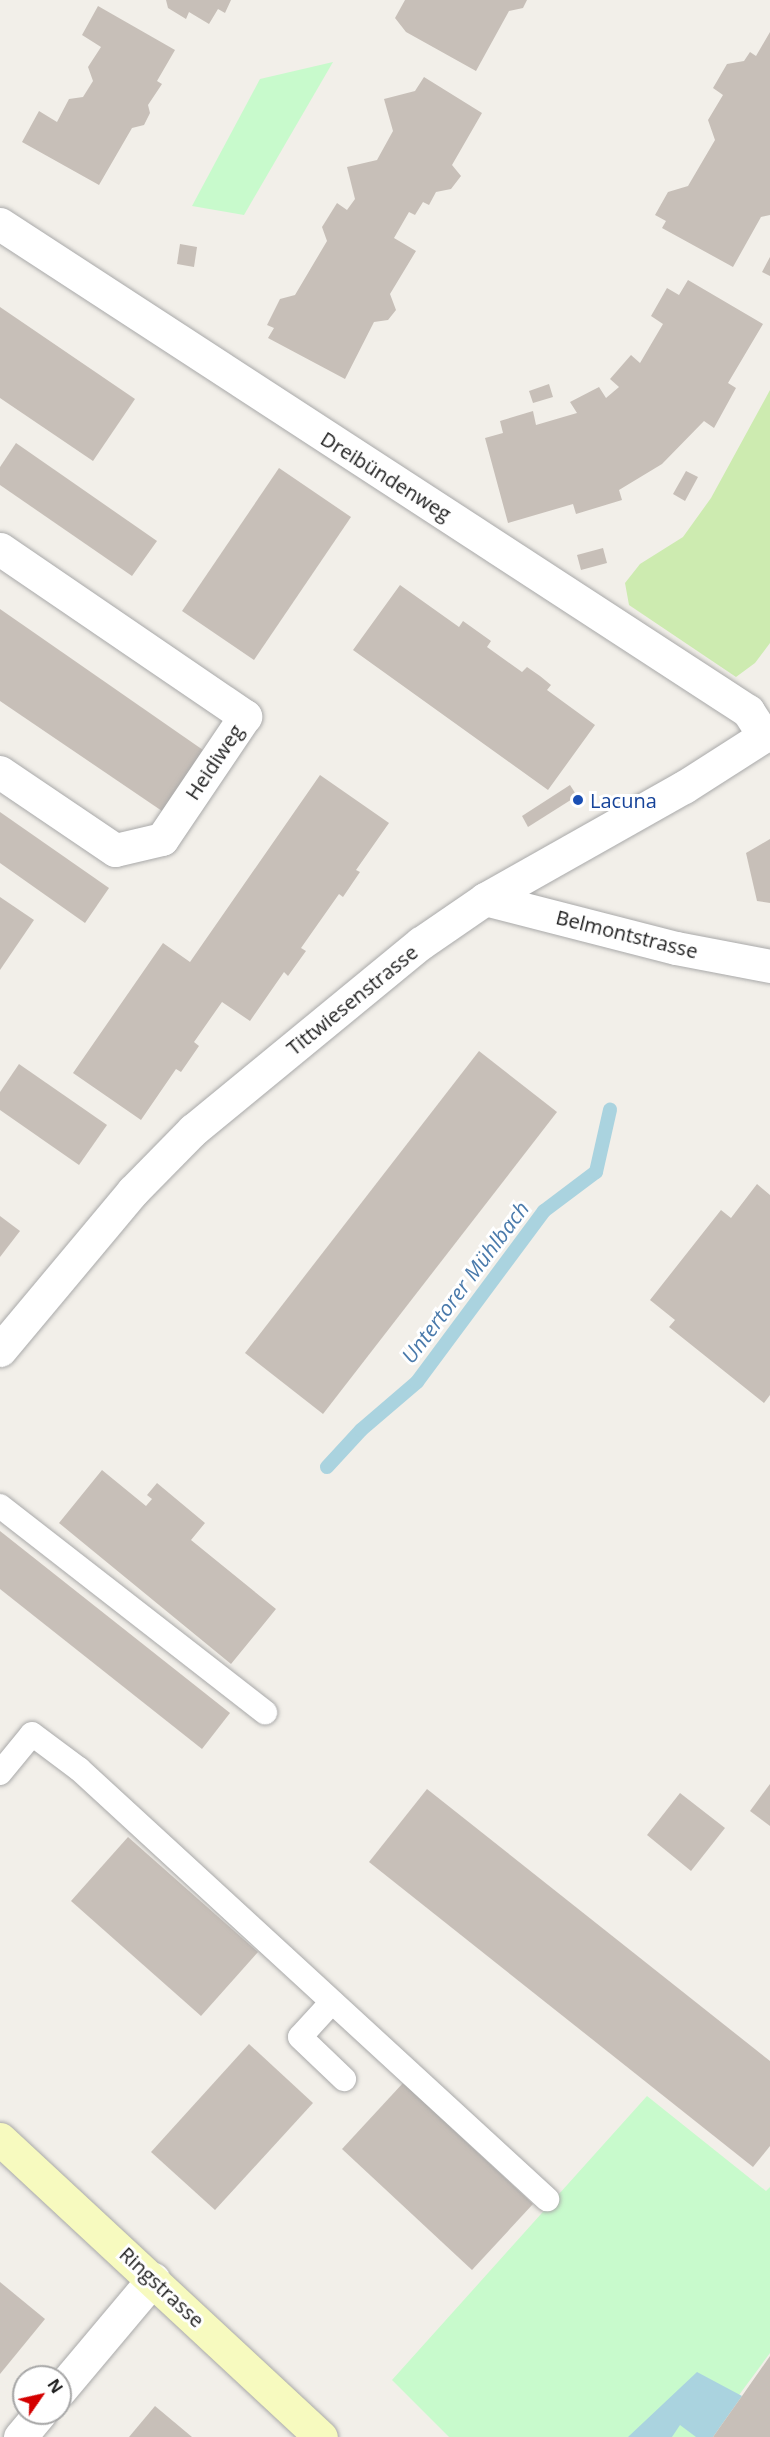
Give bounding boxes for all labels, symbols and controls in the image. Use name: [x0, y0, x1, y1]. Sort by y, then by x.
street label: Dreibündenweg: [316, 426, 456, 526]
street label: Heidiweg: [180, 720, 248, 804]
place label: Lacuna: [590, 788, 657, 812]
marker: Lacuna: [571, 793, 585, 807]
street label: Belmontstrasse: [554, 905, 700, 963]
street label: Tittwiesenstrasse: [282, 940, 422, 1060]
water label: Untertorer Mühlbach: [396, 1196, 534, 1368]
street label: Ringstrasse: [115, 2242, 209, 2332]
north arrow: [12, 2365, 72, 2425]
text: N: [43, 2375, 68, 2398]

